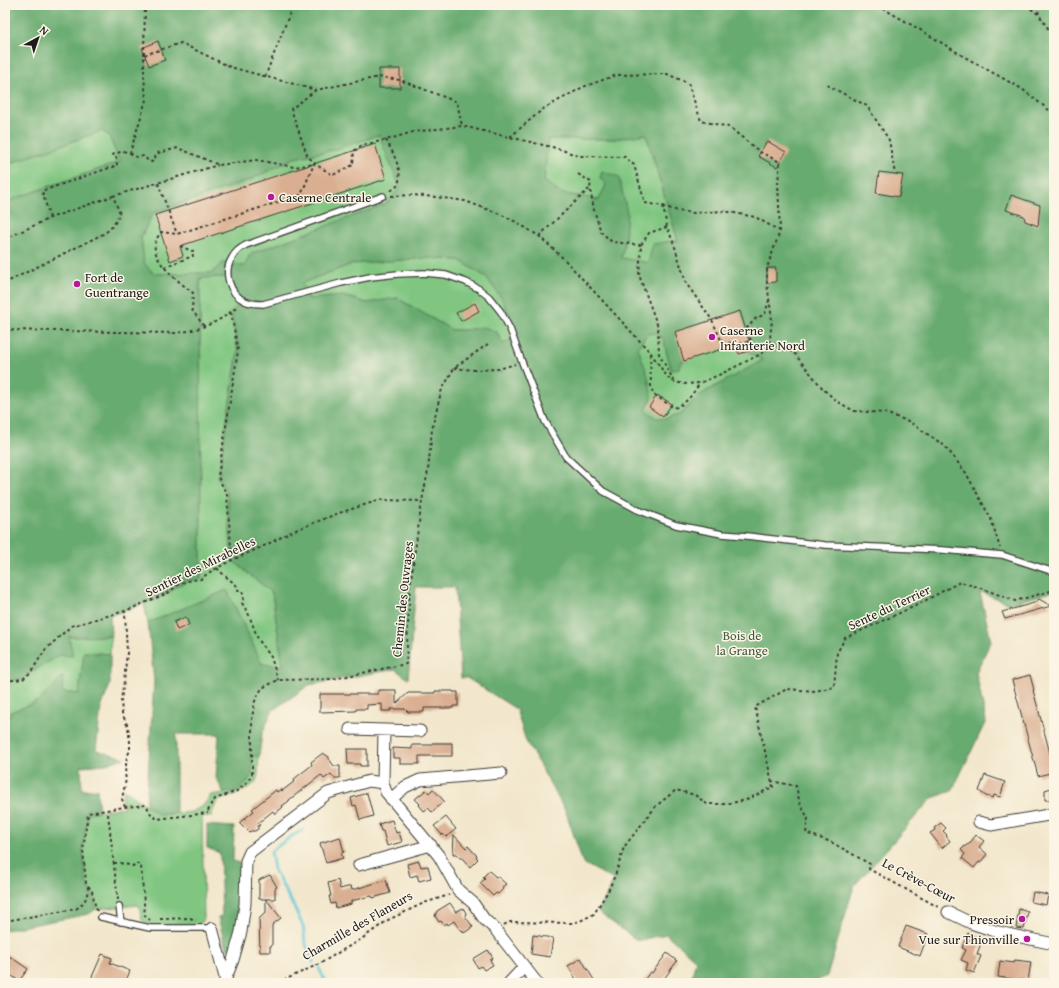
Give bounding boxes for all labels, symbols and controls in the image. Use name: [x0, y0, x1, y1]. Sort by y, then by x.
north arrow: [18, 18, 58, 58]
text: N: [36, 22, 53, 39]
place label: Caserne Centrale: [279, 188, 371, 207]
marker: Caserne Centrale: [266, 192, 276, 202]
place label: Fort de Guentrange: [85, 268, 149, 302]
marker: Fort de Guentrange: [72, 279, 82, 289]
place label: Caserne Infanterie Nord: [720, 321, 805, 355]
marker: Caserne Infanterie Nord: [707, 332, 717, 342]
street label: Sentier des Mirabelles: [142, 532, 259, 601]
street label: Chemin des Ouvrages: [387, 540, 418, 658]
street label: Sente du Terrier: [845, 580, 934, 635]
park label: Bois de la Grange: [716, 626, 768, 660]
street label: Le Crève-Cœur: [879, 853, 959, 908]
street label: Charmille des Flaneurs: [299, 886, 416, 965]
place label: Pressoir: [970, 910, 1015, 929]
marker: Pressoir: [1017, 914, 1027, 924]
place label: Vue sur Thionville: [918, 930, 1019, 949]
marker: Vue sur Thionville: [1022, 934, 1032, 944]

